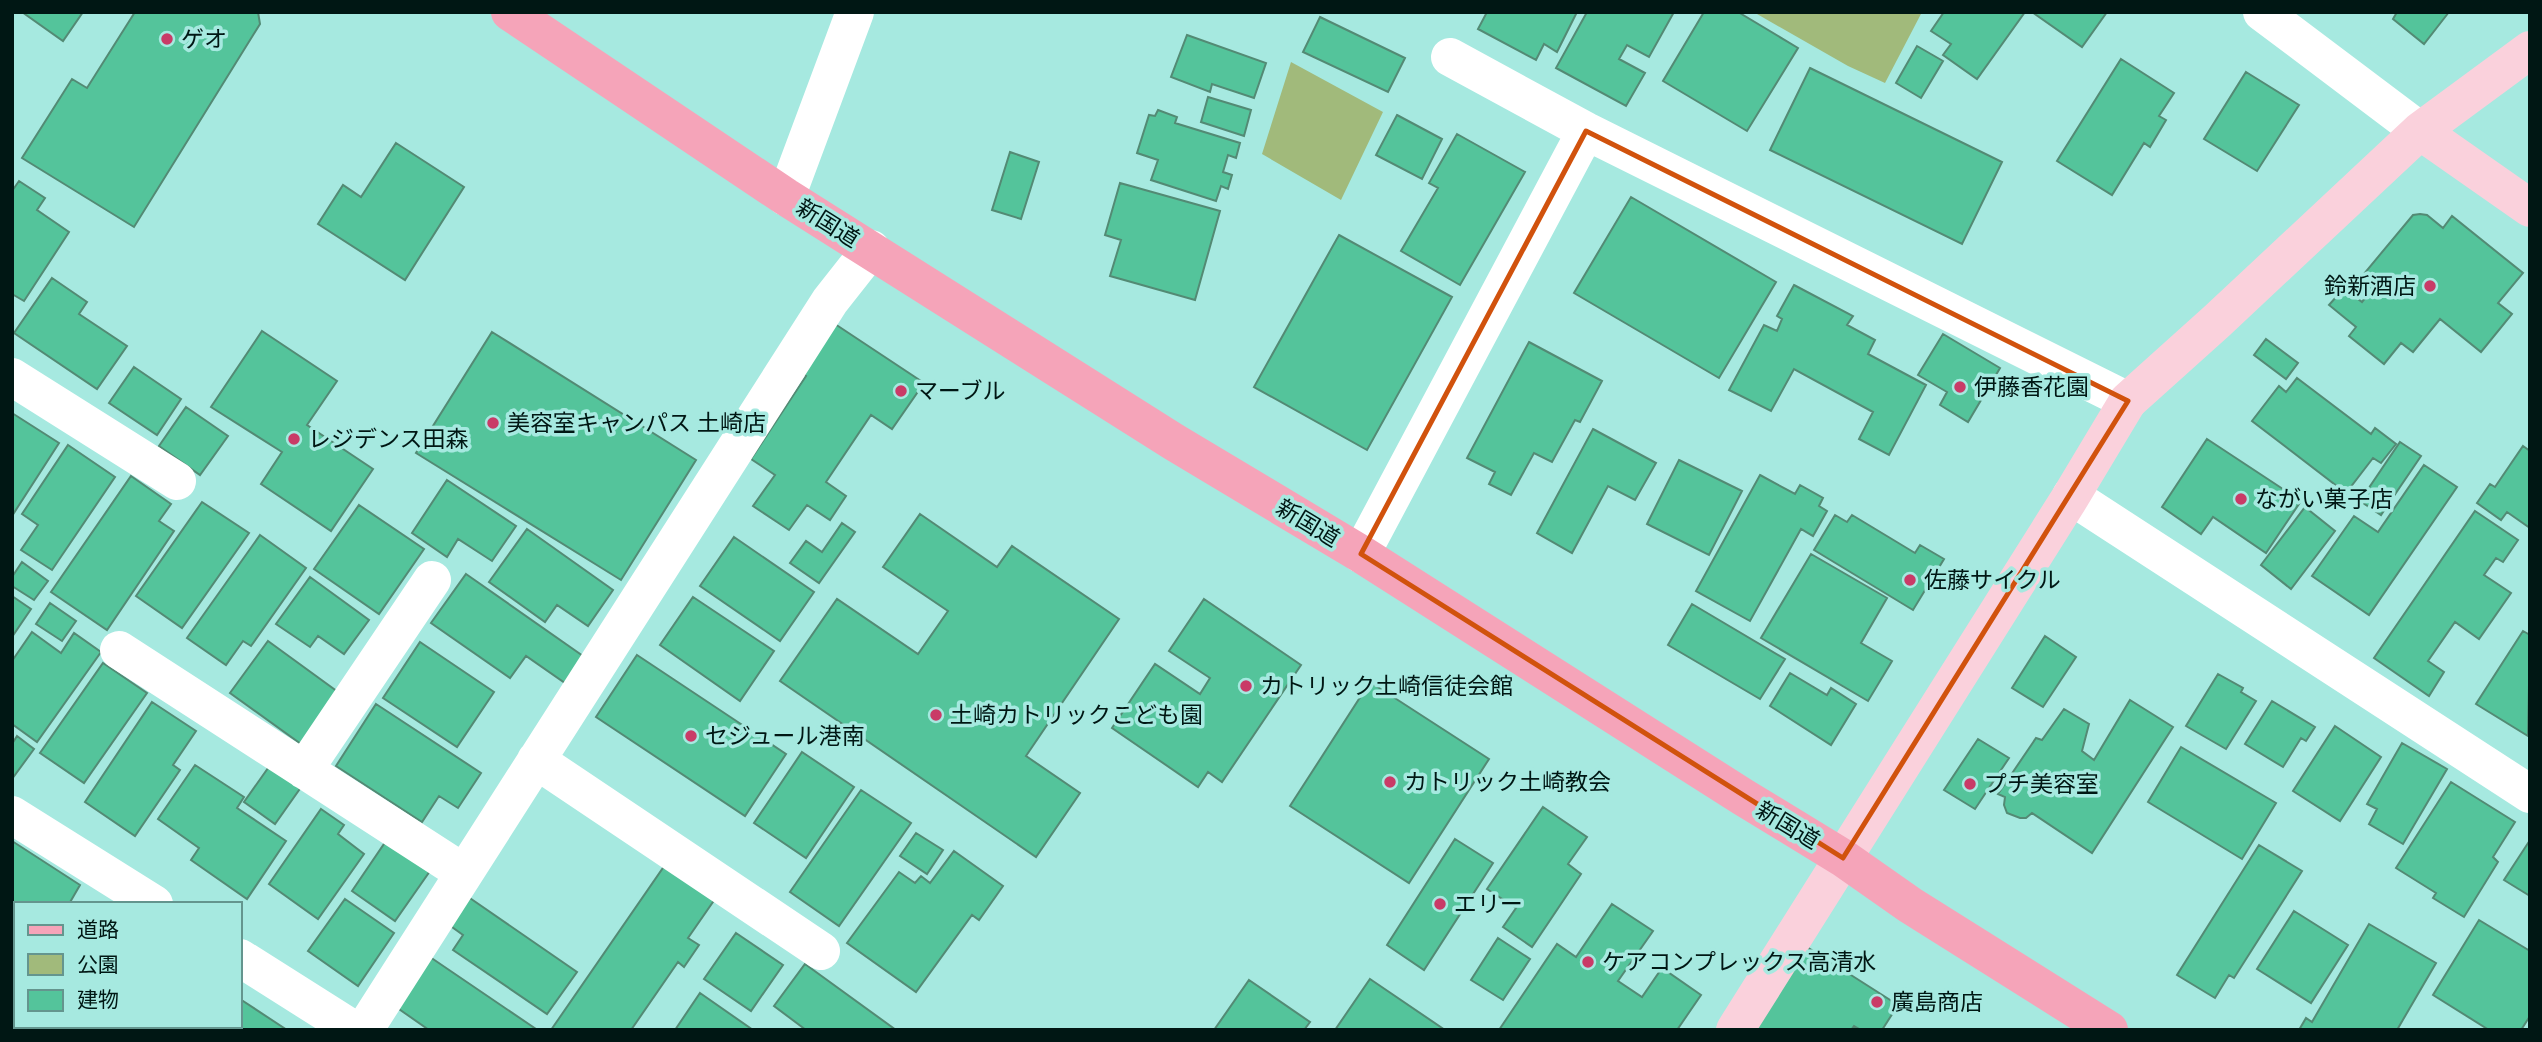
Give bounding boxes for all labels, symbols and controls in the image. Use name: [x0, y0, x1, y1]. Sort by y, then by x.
place label: ゲオ: [181, 25, 227, 53]
marker: ゲオ: [159, 31, 175, 47]
street label: 新国道: [791, 193, 865, 253]
place label: 鈴新酒店: [2324, 272, 2416, 300]
marker: 鈴新酒店: [2422, 278, 2438, 294]
place label: 伊藤香花園: [1974, 373, 2089, 401]
place label: マーブル: [915, 377, 1006, 405]
marker: 伊藤香花園: [1952, 379, 1968, 395]
marker: マーブル: [893, 383, 909, 399]
place label: 美容室キャンパス 土崎店: [507, 409, 766, 437]
marker: 美容室キャンパス 土崎店: [485, 415, 501, 431]
place label: レジデンス田森: [308, 425, 469, 453]
marker: レジデンス田森: [286, 431, 302, 447]
place label: ながい菓子店: [2255, 485, 2393, 513]
marker: ながい菓子店: [2233, 491, 2249, 507]
street label: 新国道: [1271, 493, 1345, 553]
place label: 佐藤サイクル: [1924, 566, 2061, 594]
marker: 佐藤サイクル: [1902, 572, 1918, 588]
place label: カトリック土崎信徒会館: [1260, 672, 1513, 700]
marker: カトリック土崎信徒会館: [1238, 678, 1254, 694]
place label: 土崎カトリックこども園: [950, 701, 1203, 729]
marker: 土崎カトリックこども園: [928, 707, 944, 723]
place label: セジュール港南: [705, 722, 864, 750]
marker: セジュール港南: [683, 728, 699, 744]
place label: カトリック土崎教会: [1404, 768, 1611, 796]
place label: プチ美容室: [1984, 770, 2099, 798]
marker: カトリック土崎教会: [1382, 774, 1398, 790]
marker: プチ美容室: [1962, 776, 1978, 792]
street label: 新国道: [1751, 795, 1825, 855]
place label: エリー: [1454, 890, 1523, 918]
marker: エリー: [1432, 896, 1448, 912]
legend: [14, 902, 242, 1028]
text: 道路: [77, 917, 119, 942]
place label: ケアコンプレックス高清水: [1602, 948, 1877, 976]
text: 公園: [77, 952, 119, 977]
marker: ケアコンプレックス高清水: [1580, 954, 1596, 970]
text: 建物: [77, 987, 119, 1012]
place label: 廣島商店: [1891, 988, 1983, 1016]
marker: 廣島商店: [1869, 994, 1885, 1010]

